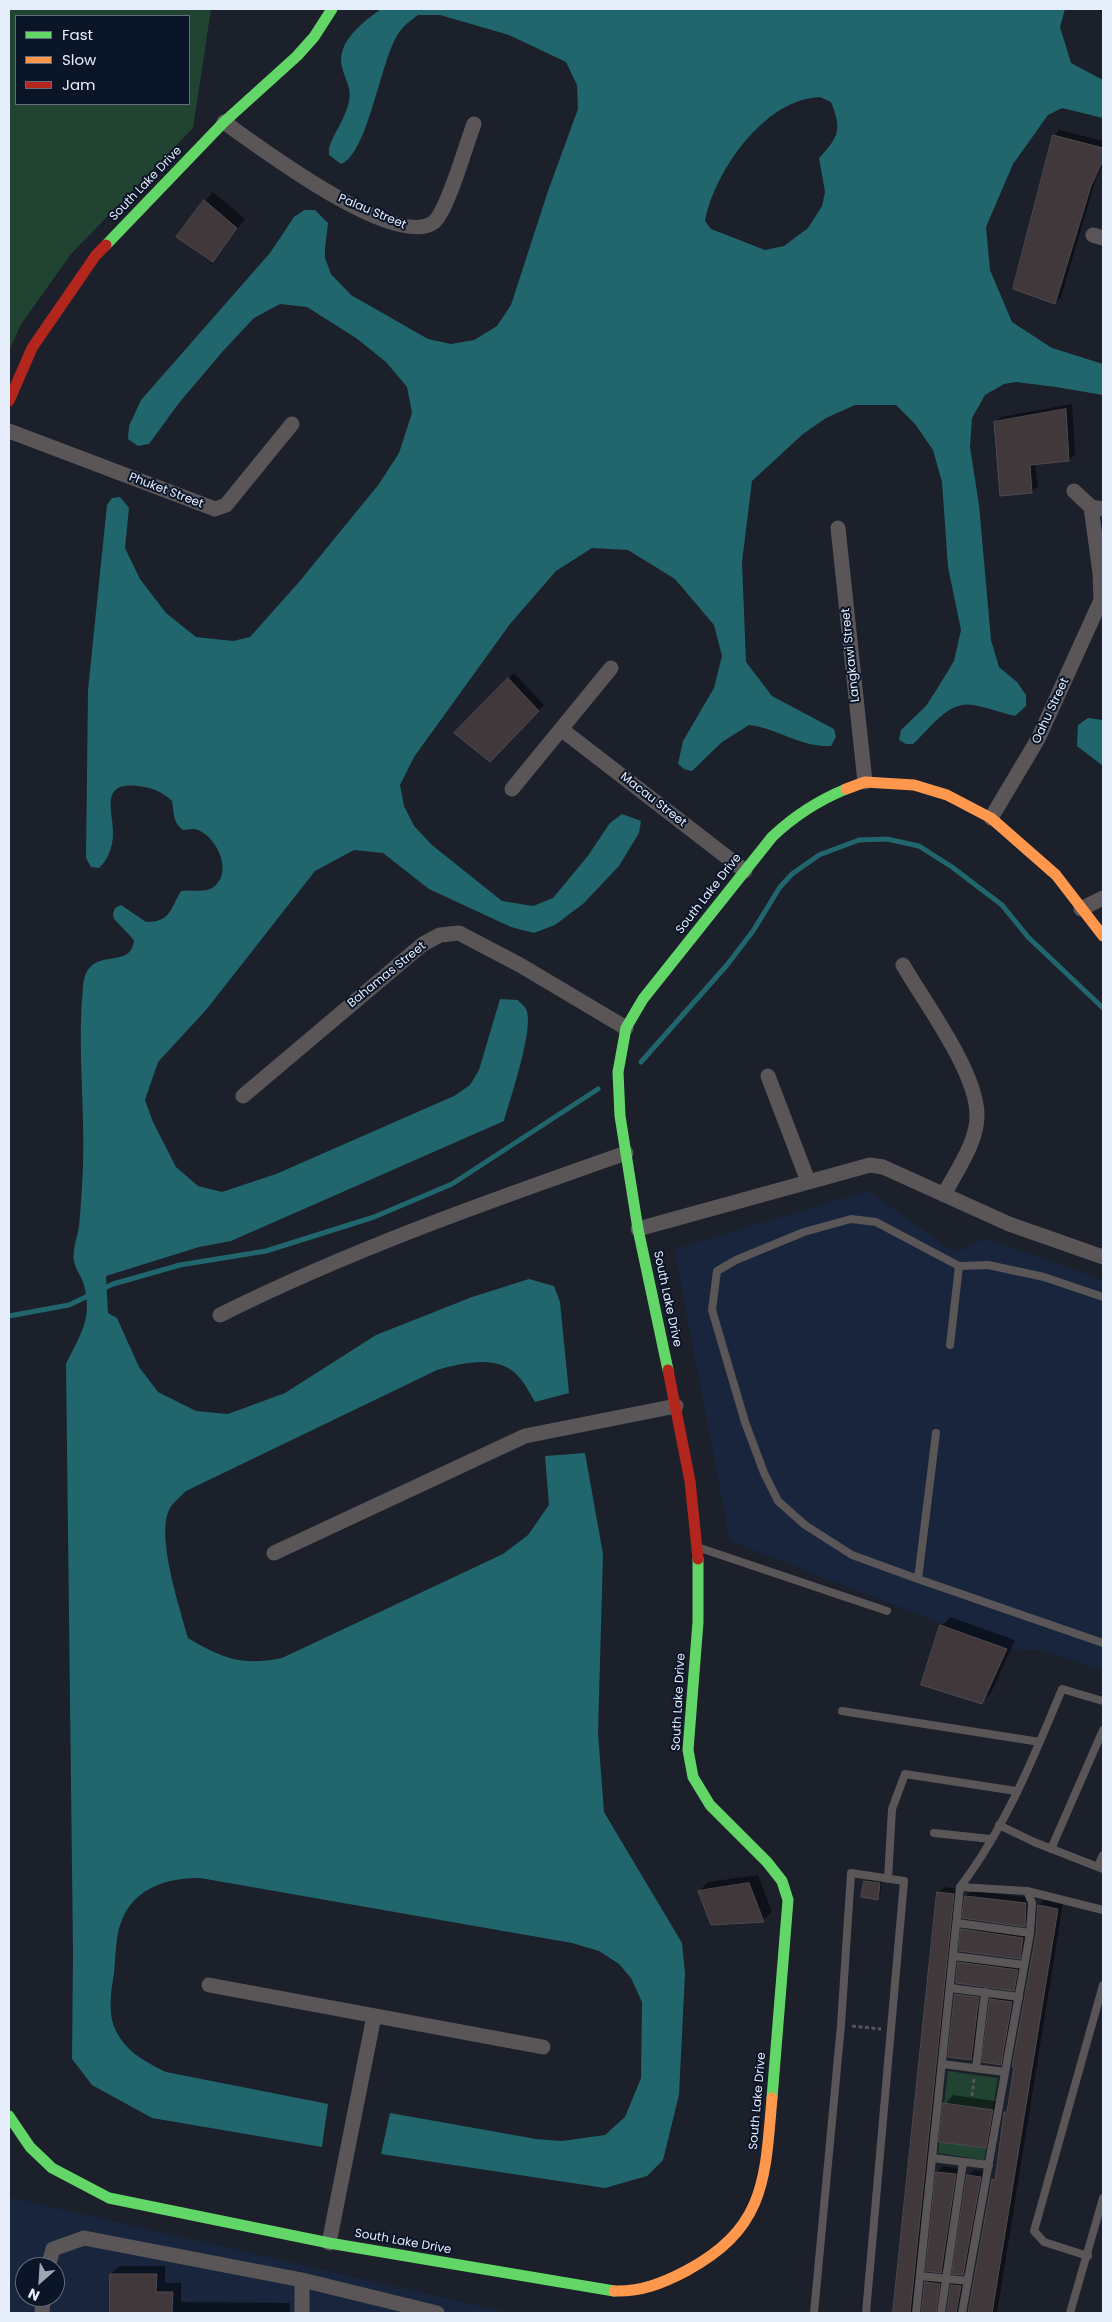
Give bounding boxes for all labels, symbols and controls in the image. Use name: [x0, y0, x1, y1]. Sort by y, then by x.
legend: [15, 15, 190, 105]
text: Fast: [62, 24, 93, 45]
text: Slow: [62, 49, 96, 70]
text: Jam: [62, 74, 96, 95]
street label: South Lake Drive: [107, 144, 185, 224]
street label: Palau Street: [336, 191, 408, 233]
street label: Phuket Street: [127, 470, 205, 512]
street label: Langkawi Street: [839, 607, 863, 703]
street label: Oahu Street: [1029, 676, 1073, 746]
street label: Macau Street: [617, 770, 689, 830]
street label: South Lake Drive: [673, 851, 745, 937]
street label: Bahamas Street: [345, 939, 429, 1011]
street label: South Lake Drive: [650, 1250, 684, 1348]
street label: South Lake Drive: [669, 1653, 689, 1751]
street label: South Lake Drive: [747, 2052, 769, 2150]
street label: South Lake Drive: [354, 2226, 452, 2258]
north arrow: [15, 2257, 65, 2307]
text: N: [25, 2283, 43, 2306]

